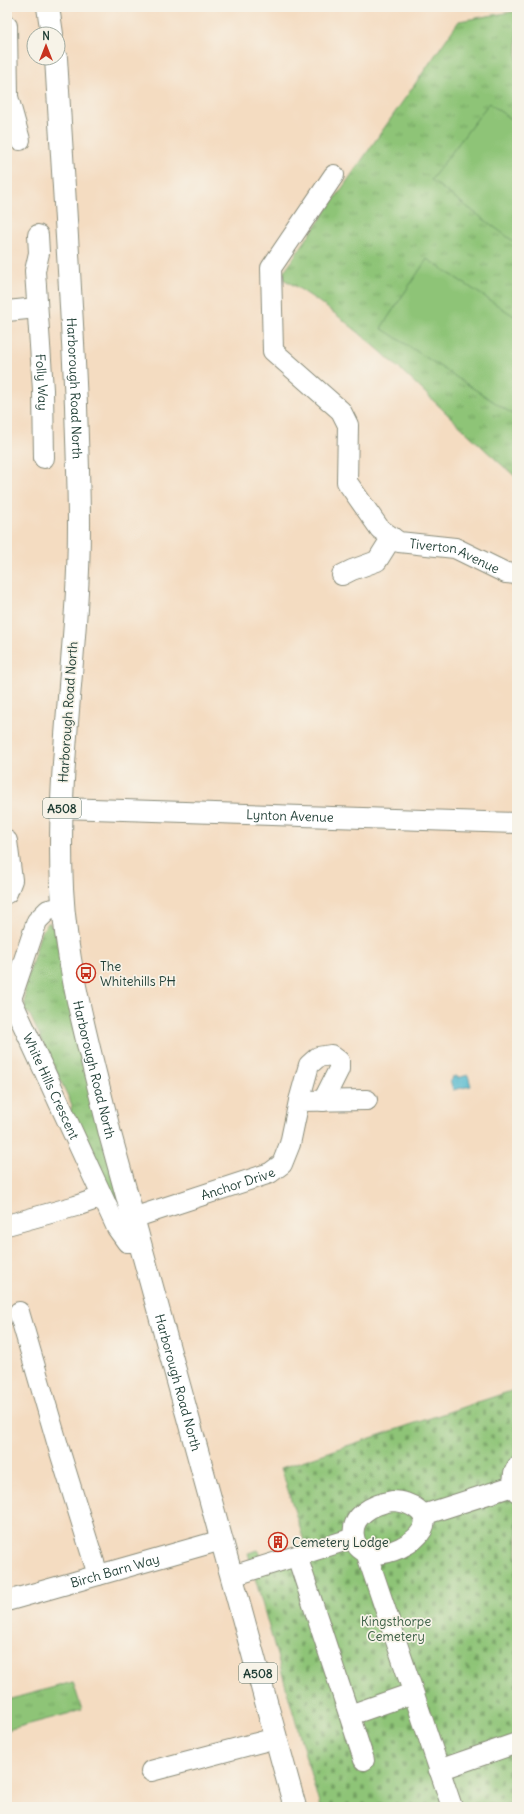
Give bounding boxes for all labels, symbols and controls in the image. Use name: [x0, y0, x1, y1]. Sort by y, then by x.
north arrow: [26, 26, 66, 66]
text: N: [42, 29, 50, 43]
street label: Harborough Road North: [63, 317, 86, 460]
street label: Folly Way: [32, 353, 52, 411]
street label: Tiverton Avenue: [409, 535, 502, 577]
street label: Harborough Road North: [55, 640, 81, 783]
road number: A508: [43, 798, 81, 818]
street label: Lynton Avenue: [246, 806, 334, 825]
place label: The Whitehills PH: [100, 958, 176, 990]
bus stop icon: The Whitehills PH: [75, 962, 97, 984]
street label: Harborough Road North: [70, 999, 120, 1141]
street label: White Hills Crescent: [19, 1030, 83, 1143]
street label: Anchor Drive: [198, 1164, 278, 1204]
street label: Harborough Road North: [151, 1312, 205, 1453]
building icon: Cemetery Lodge: [267, 1531, 289, 1553]
place label: Cemetery Lodge: [292, 1534, 389, 1551]
street label: Birch Barn Way: [68, 1550, 161, 1591]
park label: Kingsthorpe Cemetery: [361, 1613, 431, 1645]
road number: A508: [239, 1663, 277, 1683]

